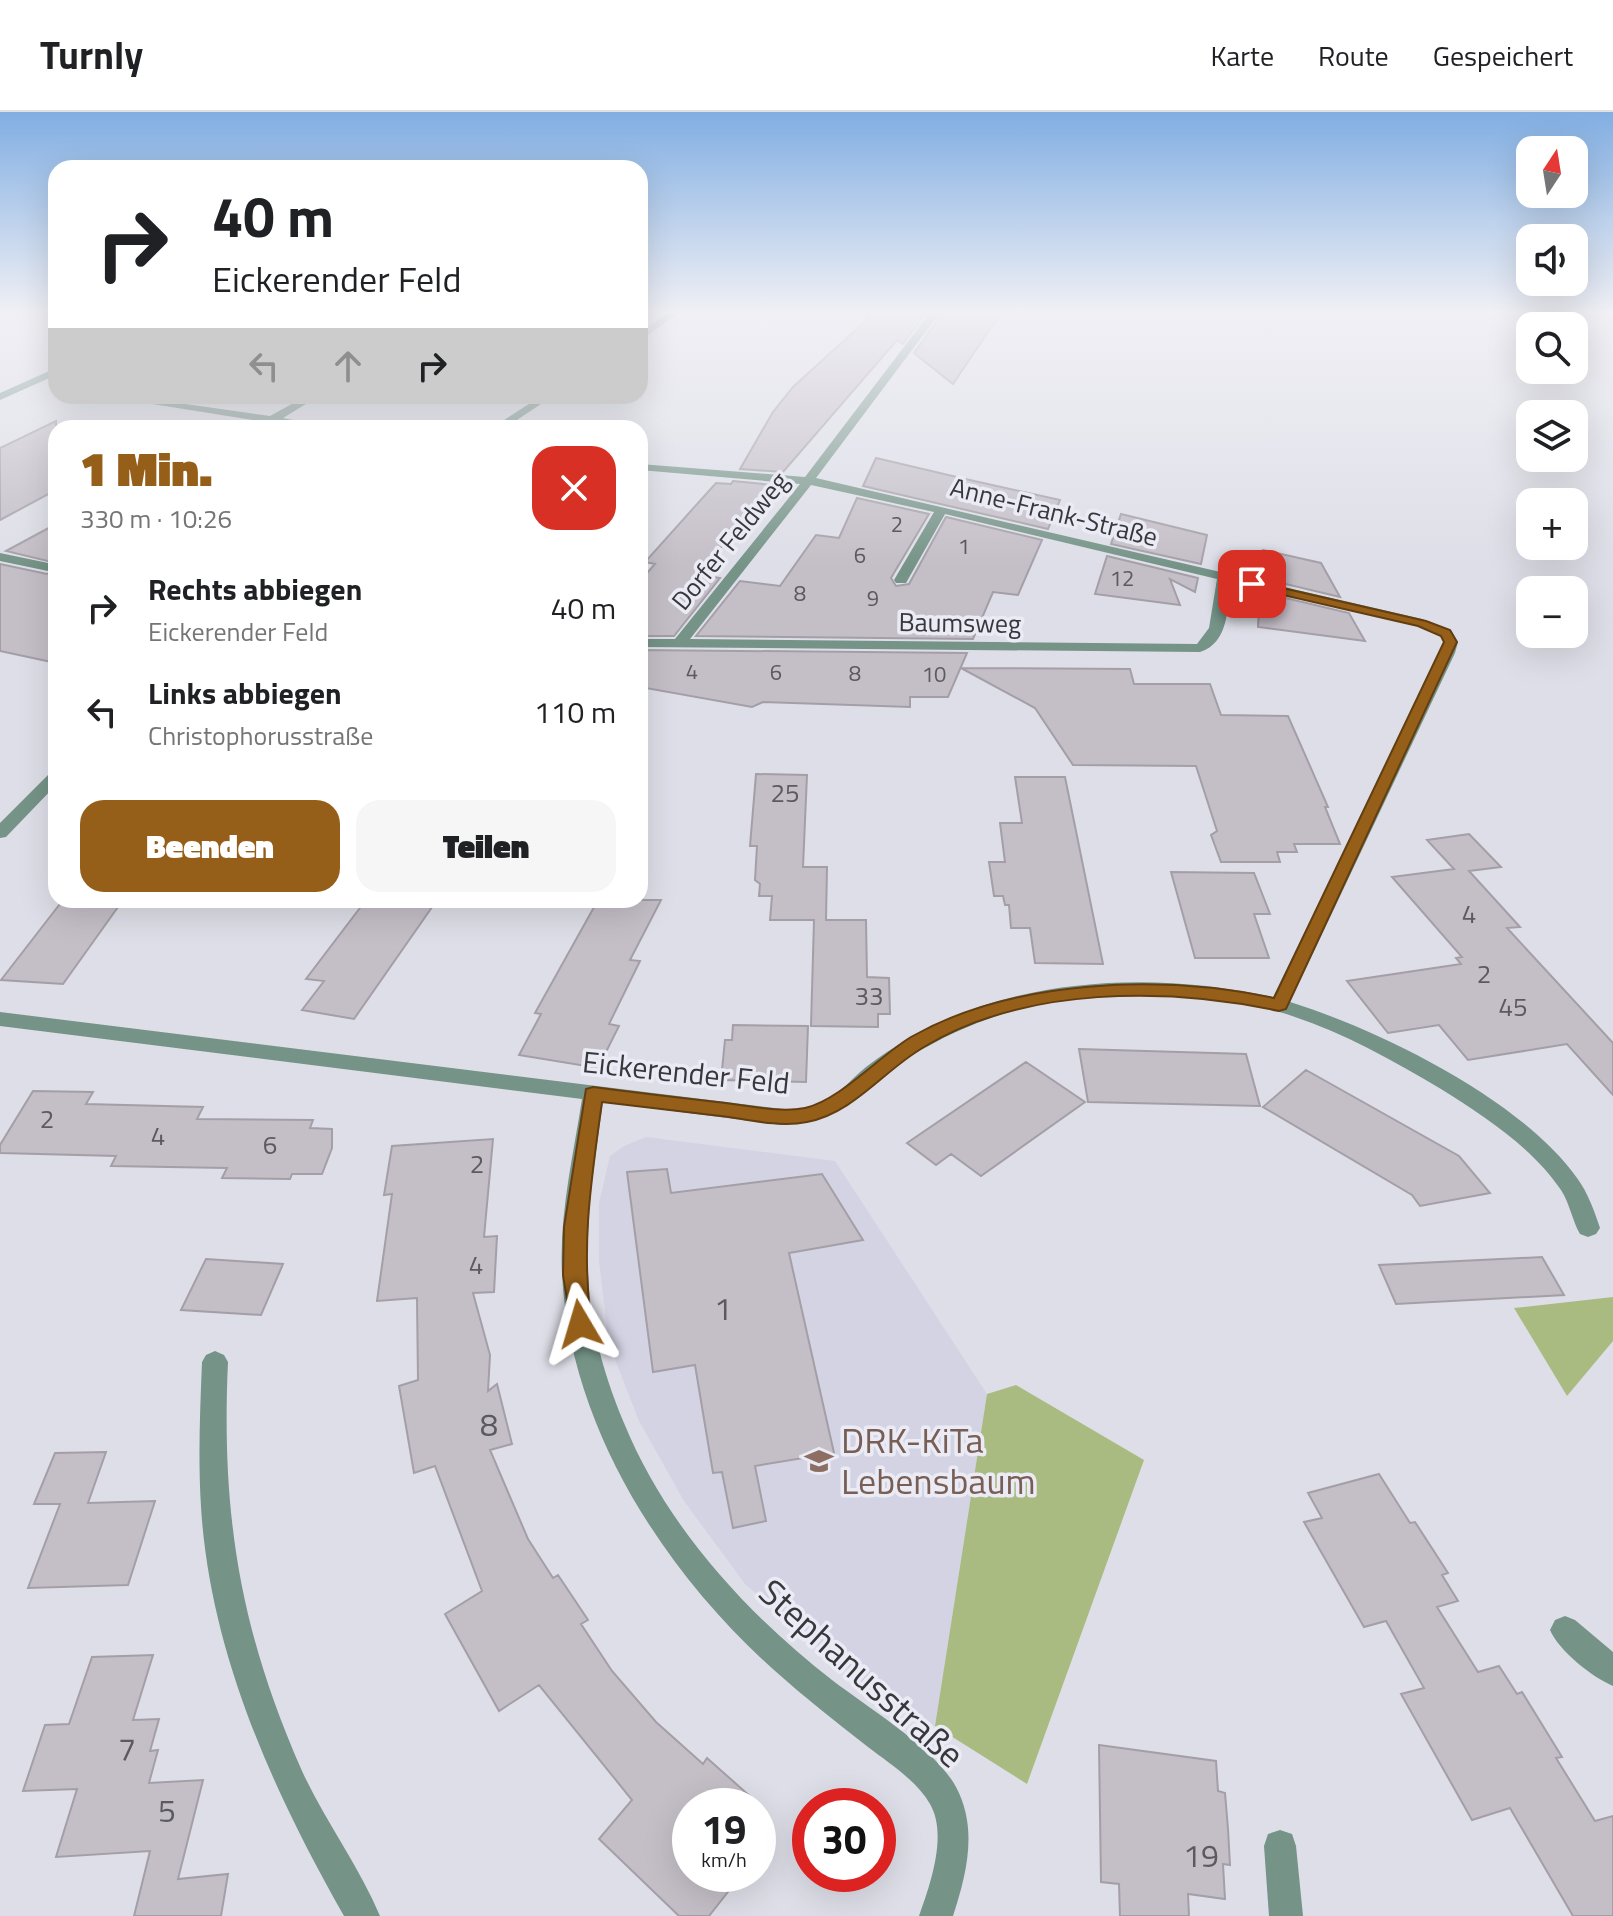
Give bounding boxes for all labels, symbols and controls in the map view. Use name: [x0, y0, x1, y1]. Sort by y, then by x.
text: Turnly: [40, 26, 143, 84]
text: Karte: [1210, 34, 1274, 77]
text: Route: [1318, 34, 1389, 77]
text: Gespeichert: [1433, 34, 1573, 77]
north arrow: [1516, 136, 1588, 208]
map controls: [1516, 136, 1588, 648]
text: 40 m: [212, 174, 334, 259]
icon: right: [80, 192, 184, 296]
button: sound: [1516, 224, 1588, 296]
text: Eickerender Feld: [212, 251, 461, 306]
button: search: [1516, 312, 1588, 384]
icon: left: [242, 344, 286, 388]
icon: ahead: [326, 344, 370, 388]
icon: right: [410, 344, 454, 388]
button: layers: [1516, 400, 1588, 472]
text: 1 Min.: [80, 432, 212, 505]
button: close: [532, 446, 616, 530]
street label: Dorfer Feldweg: [662, 463, 798, 618]
street label: Anne-Frank-Straße: [946, 467, 1162, 556]
button: +: [1516, 488, 1588, 560]
text: 330 m · 10:26: [80, 499, 232, 538]
house number: 2: [891, 507, 903, 541]
house number: 1: [958, 529, 970, 563]
house number: 6: [854, 538, 866, 572]
pin: [1218, 550, 1286, 618]
house number: 12: [1110, 561, 1134, 595]
icon: arrive: [1230, 562, 1274, 606]
text: Rechts abbiegen: [148, 566, 362, 612]
house number: 8: [794, 576, 806, 610]
button: −: [1516, 576, 1588, 648]
house number: 9: [867, 581, 879, 615]
text: 40 m: [551, 585, 616, 631]
icon: right: [80, 586, 124, 630]
street label: Baumsweg: [898, 602, 1022, 643]
text: Eickerender Feld: [148, 612, 328, 651]
house number: 4: [686, 654, 698, 688]
house number: 6: [770, 655, 782, 689]
house number: 8: [849, 656, 861, 690]
house number: 10: [922, 657, 946, 691]
text: Links abbiegen: [148, 670, 342, 716]
text: 110 m: [534, 689, 616, 735]
icon: left: [80, 690, 124, 734]
text: Christophorusstraße: [148, 716, 373, 755]
house number: 25: [770, 773, 800, 812]
button: Beenden: [80, 800, 340, 892]
button: Teilen: [356, 800, 616, 892]
house number: 4: [1462, 894, 1476, 933]
house number: 2: [1477, 954, 1491, 993]
house number: 33: [854, 976, 884, 1015]
house number: 45: [1498, 987, 1528, 1026]
street label: Eickerender Feld: [580, 1038, 792, 1106]
house number: 2: [40, 1099, 54, 1138]
house number: 4: [151, 1116, 165, 1155]
house number: 6: [263, 1125, 277, 1164]
house number: 2: [470, 1144, 484, 1183]
house number: 4: [469, 1245, 483, 1284]
position arrow: [538, 1282, 622, 1366]
house number: 1: [714, 1284, 732, 1332]
house number: 8: [480, 1400, 498, 1448]
place label: DRK-KiTa Lebensbaum: [841, 1412, 1036, 1508]
school or university icon: DRK-KiTa Lebensbaum: [804, 1446, 834, 1476]
street label: Stephanusstraße: [747, 1565, 977, 1780]
house number: 7: [118, 1725, 136, 1773]
house number: 5: [158, 1786, 176, 1834]
speed limit sign: 30: [792, 1788, 896, 1892]
text: 19: [702, 1799, 746, 1860]
house number: 19: [1183, 1831, 1219, 1879]
text: km/h: [701, 1844, 747, 1875]

